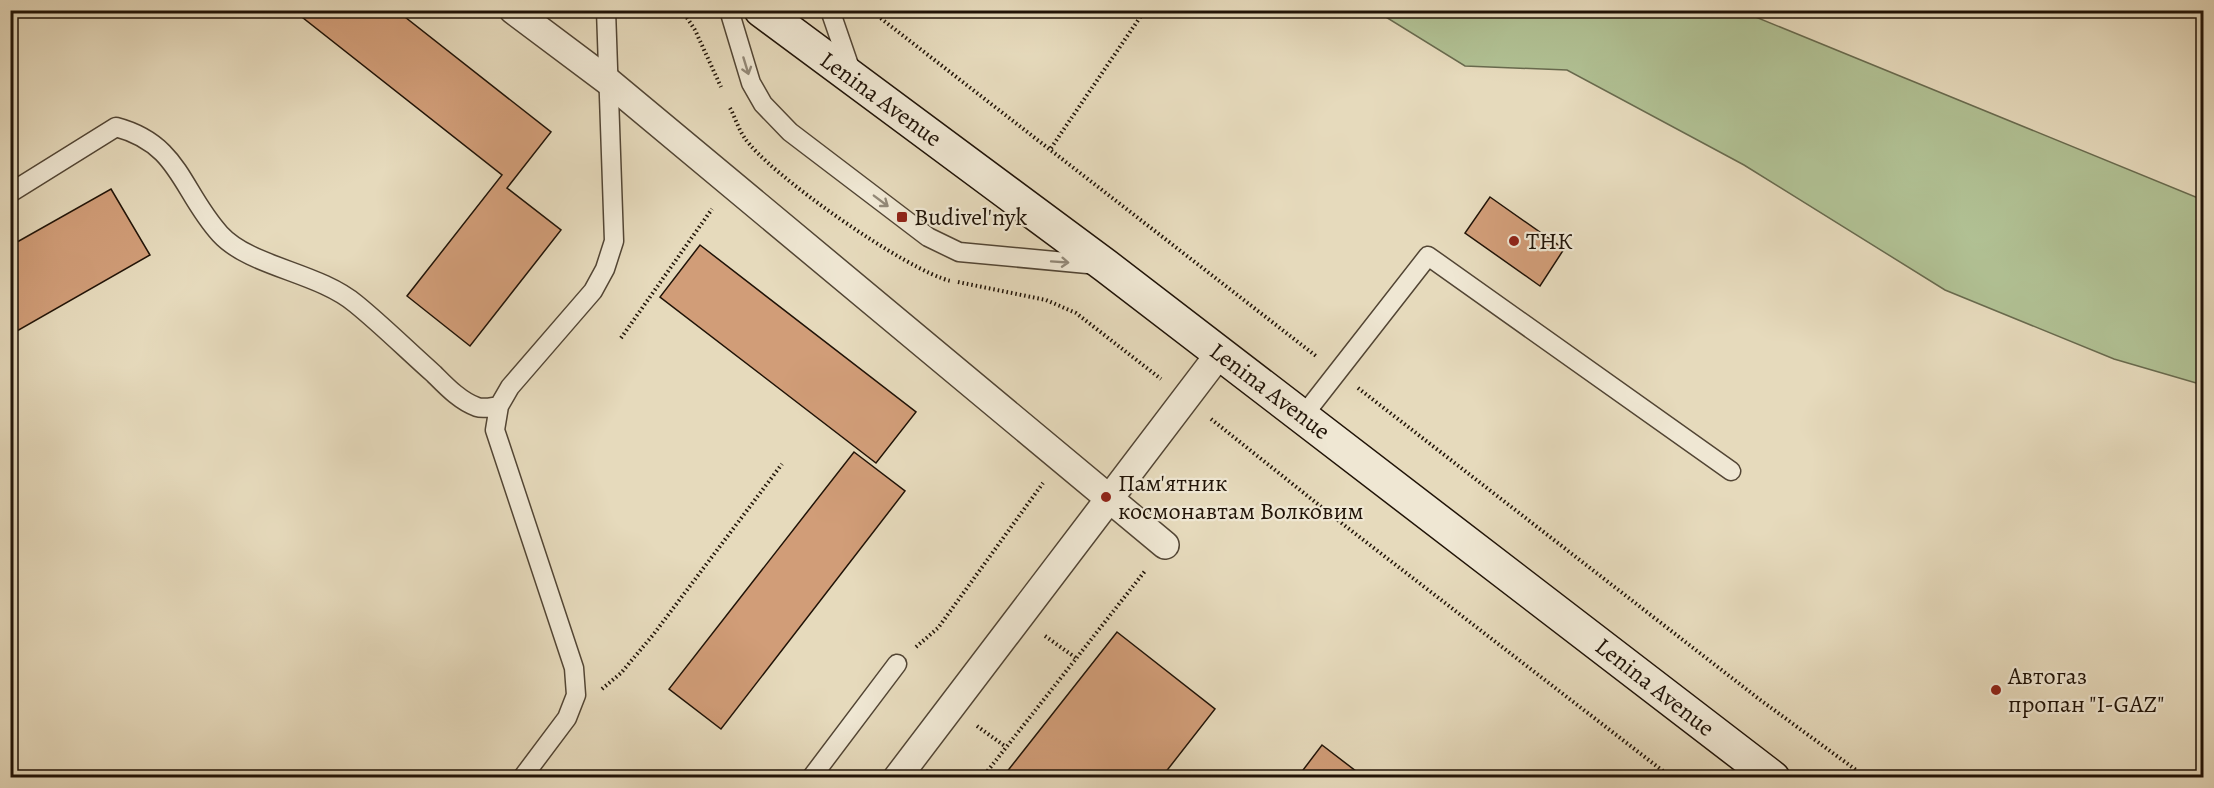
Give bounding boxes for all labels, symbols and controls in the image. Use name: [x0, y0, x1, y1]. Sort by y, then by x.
street label: Lenina Avenue: [814, 44, 948, 154]
one-way arrow: [741, 56, 752, 75]
one-way arrow: [873, 195, 889, 208]
place label: Budivelʹnyk: [914, 201, 1027, 233]
marker: Budivelʹnyk: [895, 210, 909, 224]
place label: ТНК: [1526, 225, 1573, 257]
marker: ТНК: [1507, 234, 1521, 248]
one-way arrow: [1049, 257, 1069, 268]
street label: Lenina Avenue: [1203, 335, 1337, 447]
place label: Пам'ятник космонавтам Волковим: [1118, 467, 1364, 527]
marker: Пам'ятник космонавтам Волковим: [1099, 490, 1113, 504]
street label: Lenina Avenue: [1589, 630, 1721, 744]
place label: Автогаз пропан "I-GAZ": [2007, 660, 2164, 720]
marker: Автогаз пропан "I-GAZ": [1989, 683, 2003, 697]

